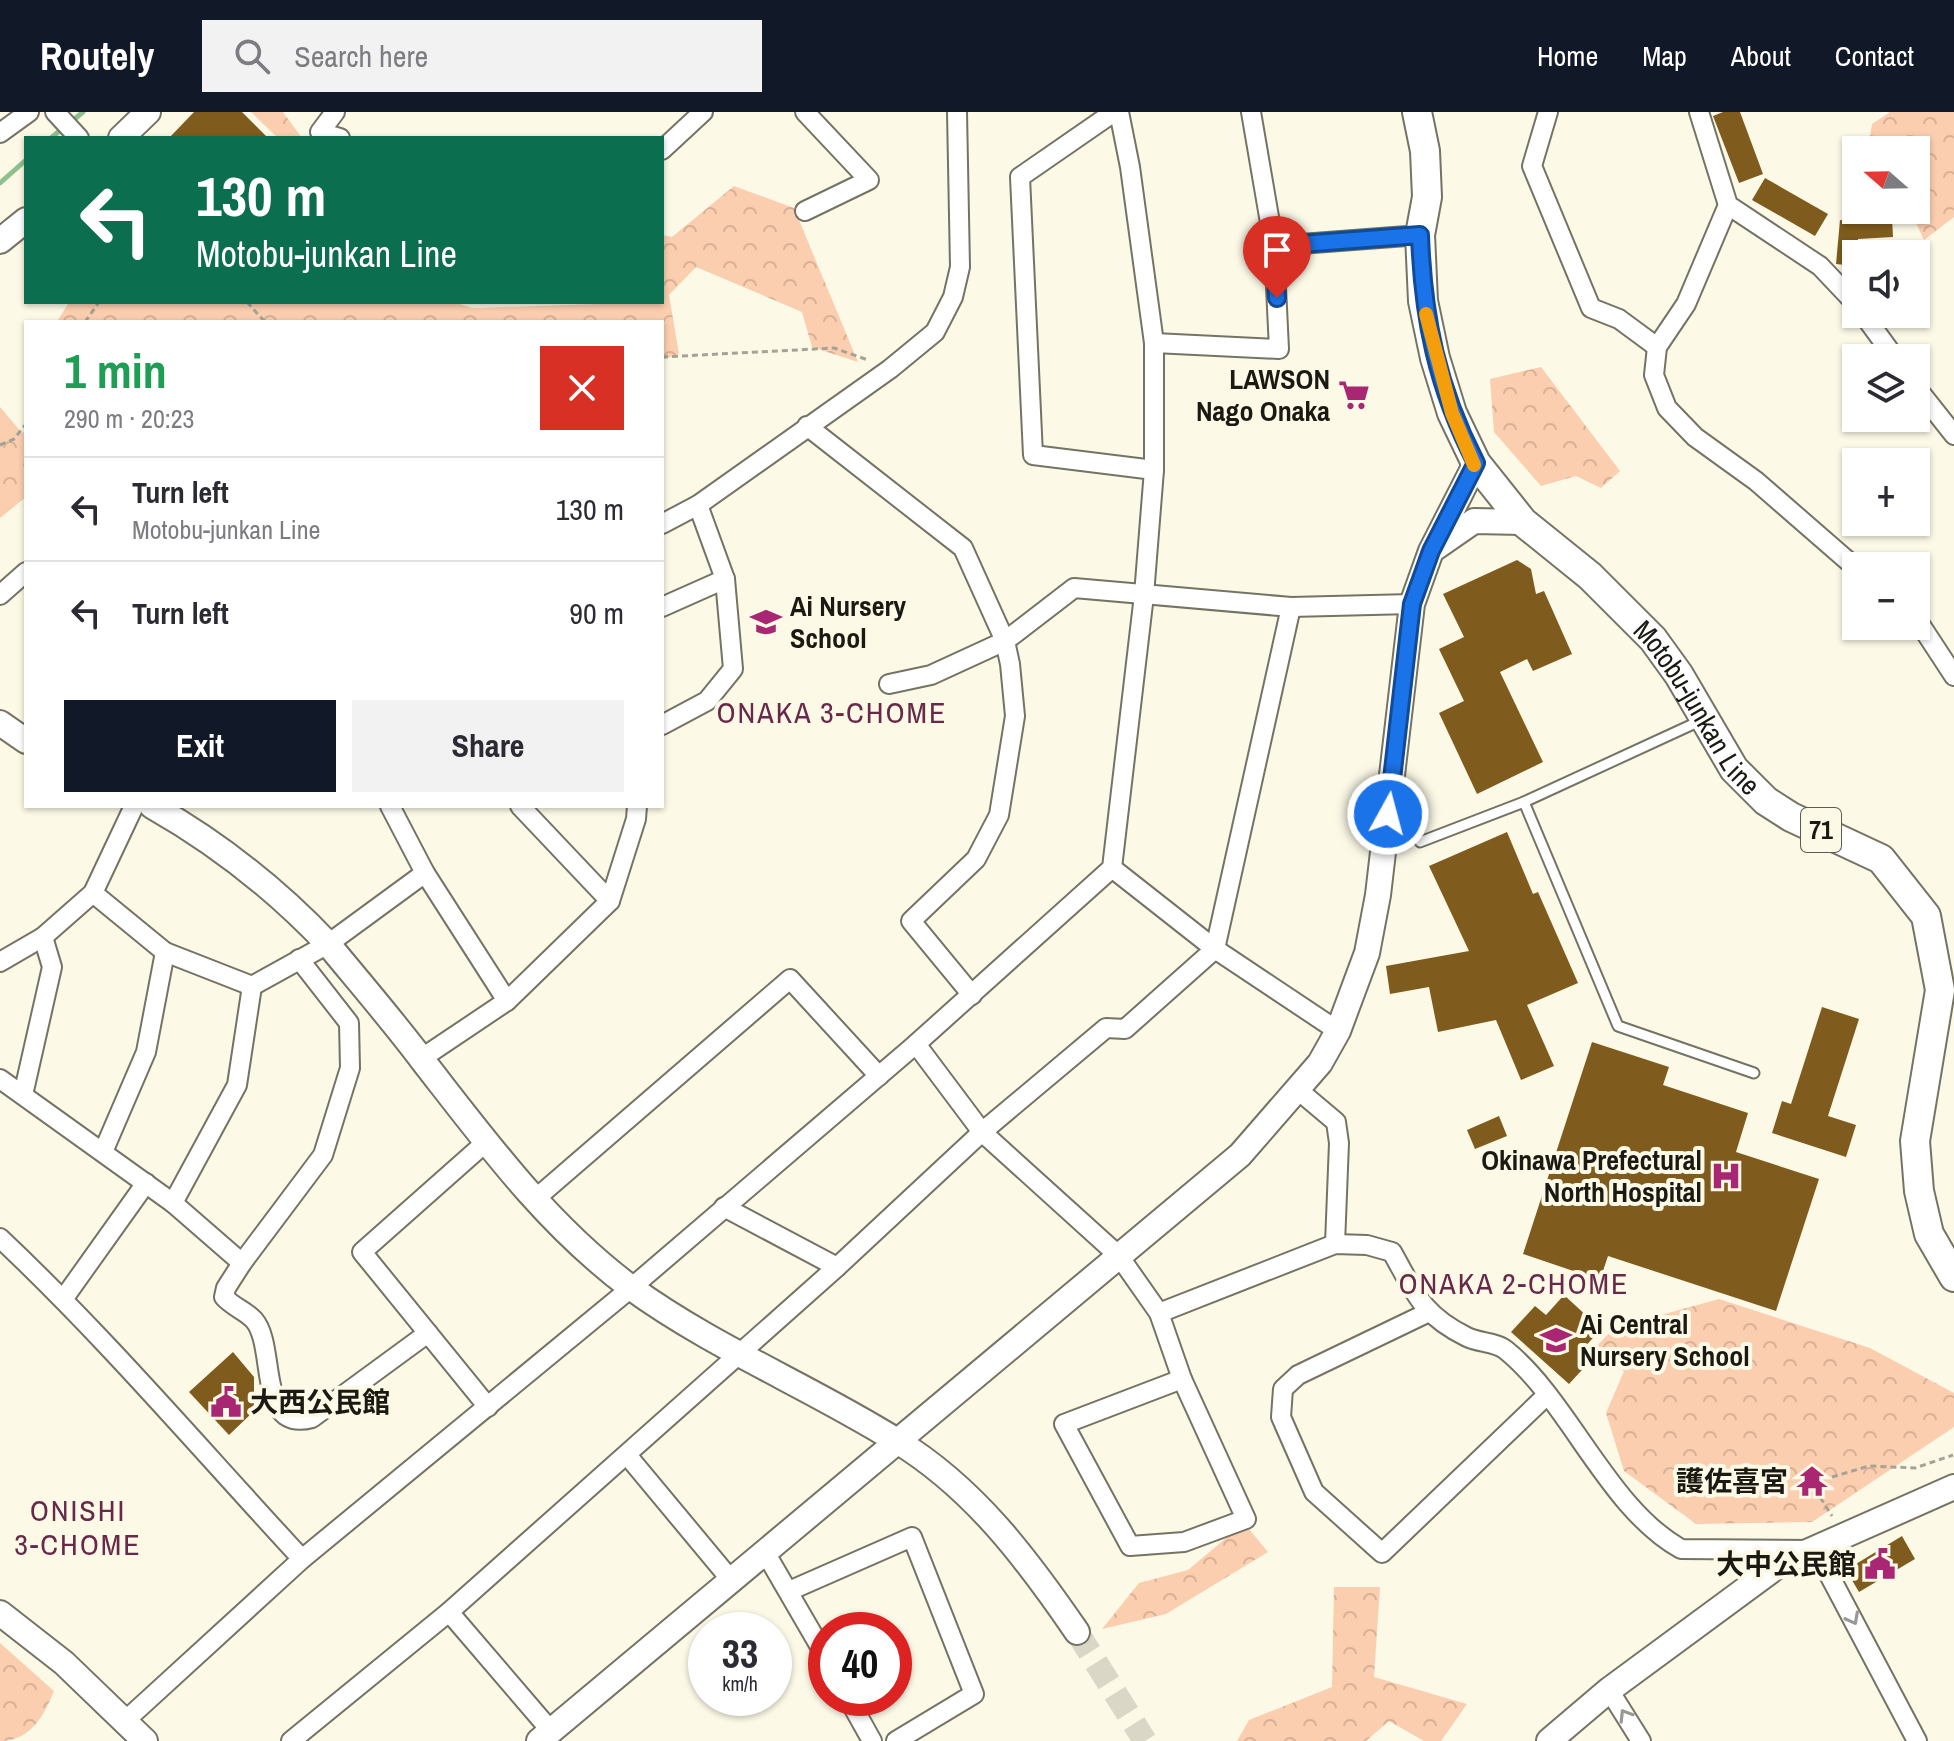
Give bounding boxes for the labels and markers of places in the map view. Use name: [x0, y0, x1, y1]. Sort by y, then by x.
pin: [1243, 216, 1311, 298]
place label: LAWSON Nago Onaka: [1196, 360, 1330, 430]
supermarket icon: LAWSON Nago Onaka: [1337, 378, 1371, 412]
place label: Ai Nursery School: [790, 587, 906, 657]
school or university icon: Ai Nursery School: [749, 605, 783, 639]
place label: Okinawa Prefectural North Hospital: [1481, 1141, 1702, 1211]
hospital icon: Okinawa Prefectural North Hospital: [1709, 1159, 1743, 1193]
place label: Ai Central Nursery School: [1580, 1305, 1750, 1375]
school or university icon: Ai Central Nursery School: [1539, 1323, 1573, 1357]
place label: 大西公民館: [250, 1383, 390, 1421]
public building icon: 大西公民館: [209, 1385, 243, 1419]
place label: 護佐喜宮: [1676, 1462, 1788, 1500]
temple icon: 護佐喜宮: [1795, 1464, 1829, 1498]
place label: 大中公民館: [1716, 1545, 1856, 1583]
public building icon: 大中公民館: [1863, 1547, 1897, 1581]

